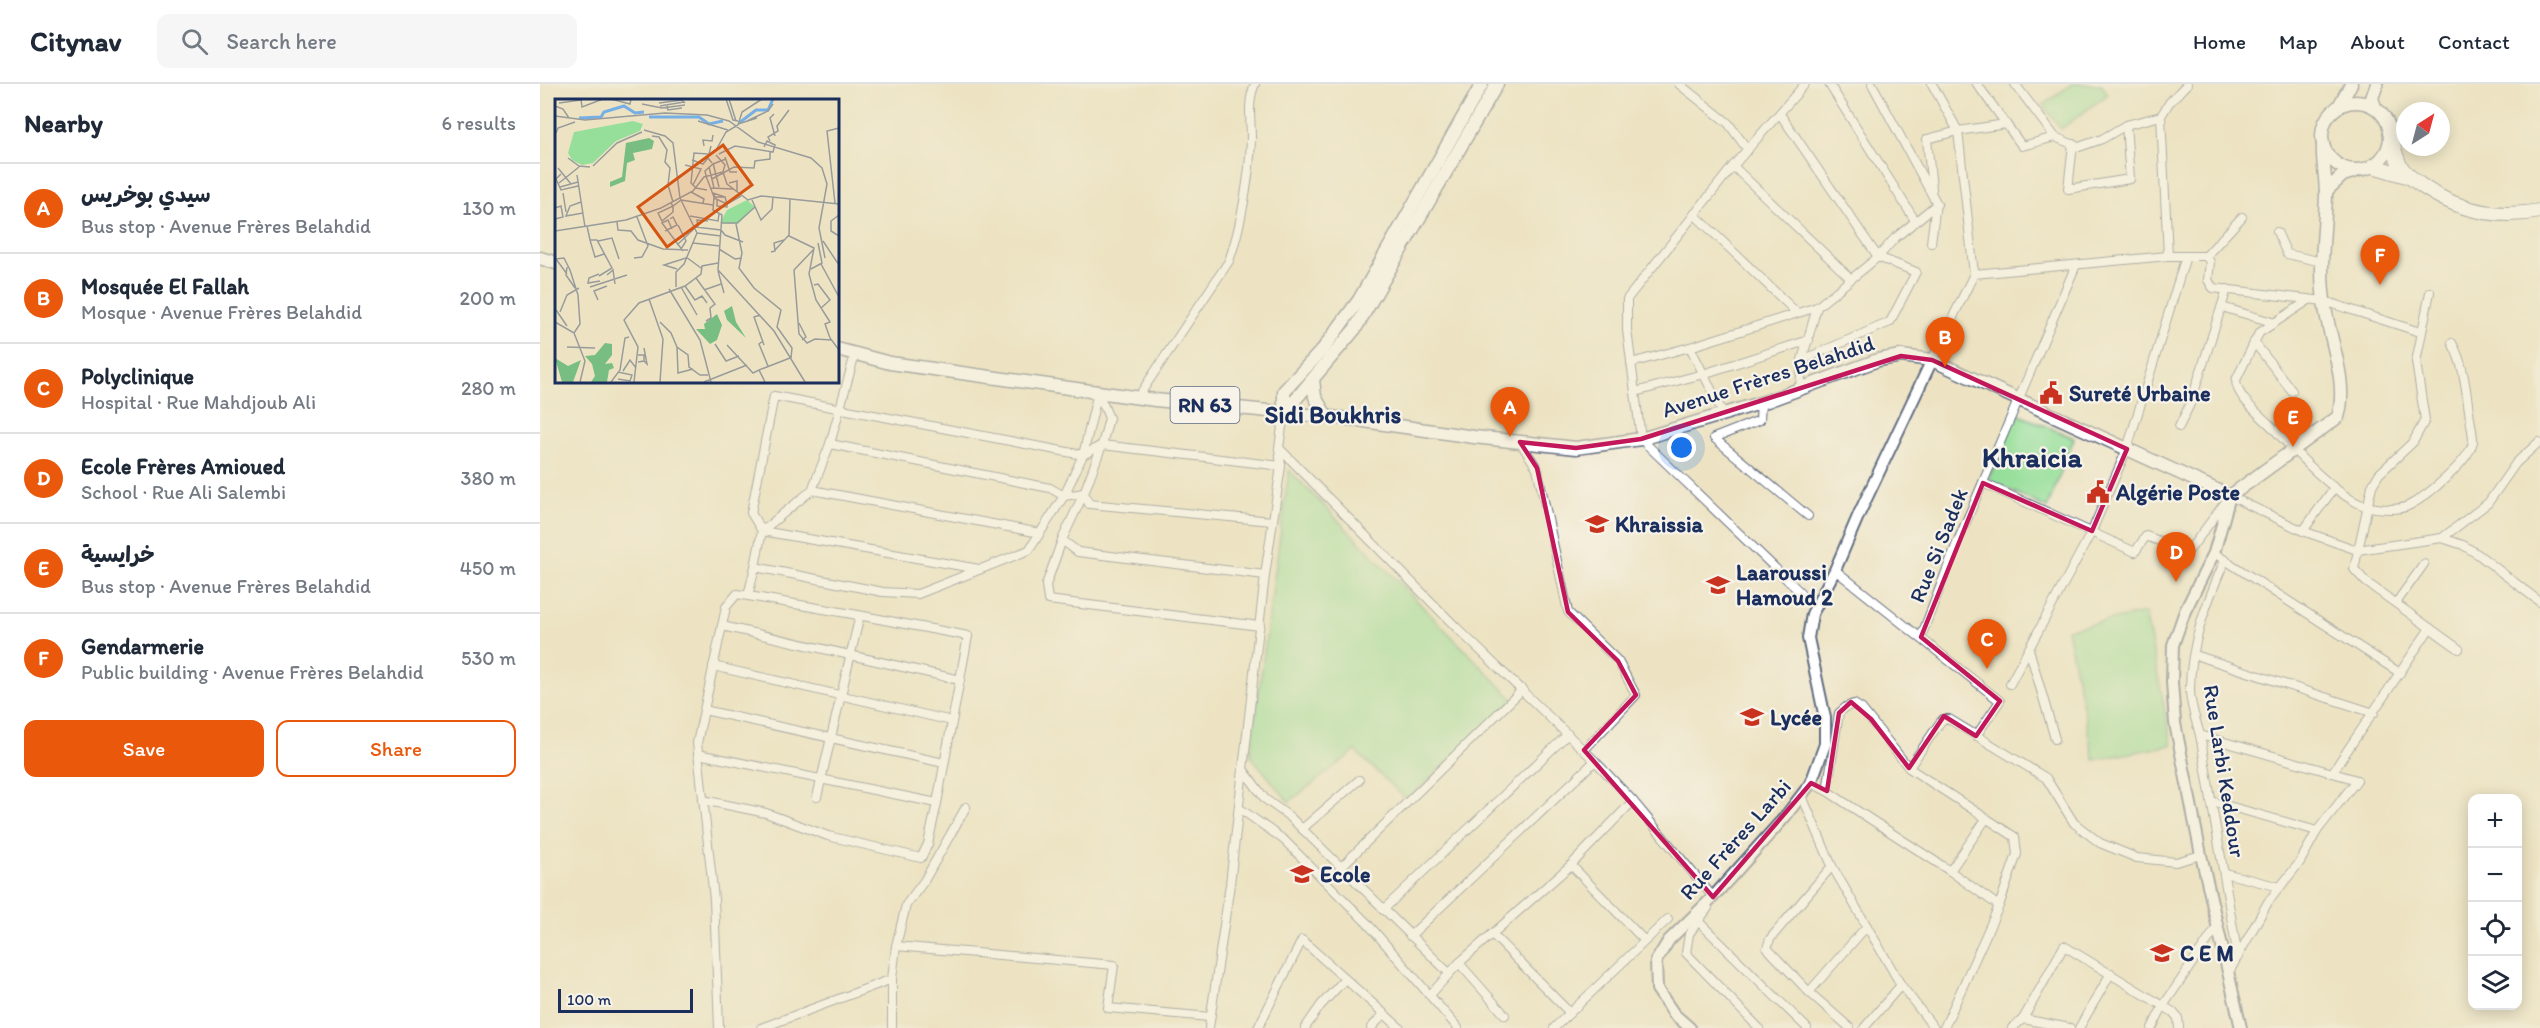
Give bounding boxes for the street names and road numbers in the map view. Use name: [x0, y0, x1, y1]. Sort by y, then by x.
street label: Avenue Frères Belahdid: [1659, 329, 1878, 424]
road number: RN 63: [1170, 387, 1240, 423]
street label: Rue Si Sadek: [1903, 484, 1974, 607]
street label: Rue Larbi Keddour: [2198, 683, 2252, 860]
street label: Rue Frères Larbi: [1674, 773, 1797, 905]

